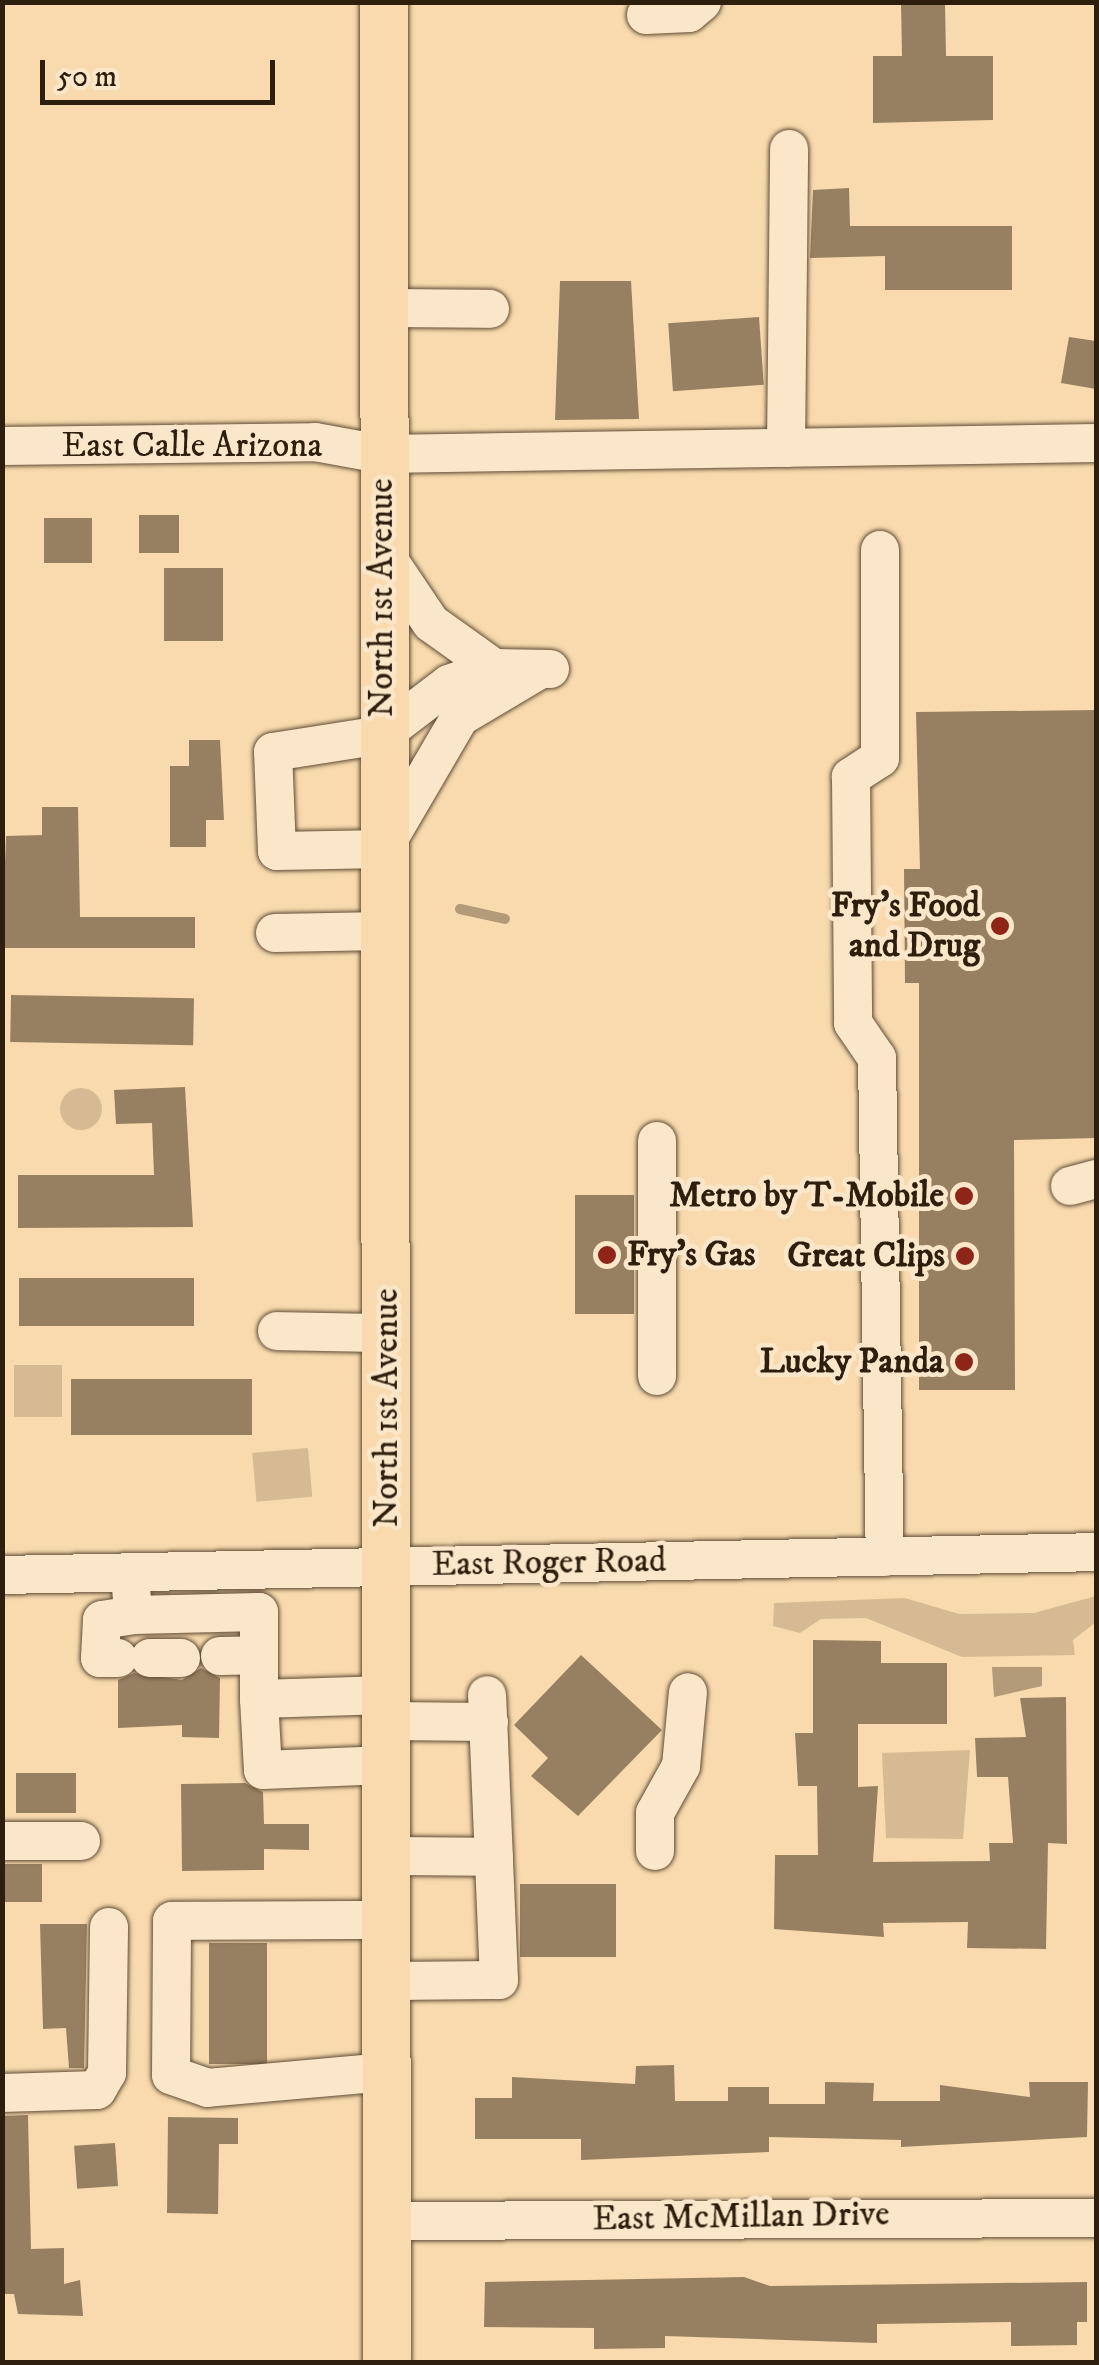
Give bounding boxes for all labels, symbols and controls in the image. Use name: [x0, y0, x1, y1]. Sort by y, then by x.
scale bar: [45, 40, 280, 102]
text: 50 m: [57, 59, 117, 96]
street label: East Calle Arizona: [62, 425, 322, 467]
street label: North 1st Avenue: [361, 478, 403, 718]
place label: Fry's Food and Drug: [831, 885, 980, 967]
marker: Fry's Food and Drug: [989, 915, 1011, 937]
place label: Metro by T-Mobile: [669, 1175, 944, 1217]
marker: Metro by T-Mobile: [953, 1185, 975, 1207]
place label: Fry's Gas: [627, 1234, 756, 1276]
place label: Great Clips: [787, 1235, 945, 1277]
marker: Fry's Gas: [596, 1244, 618, 1266]
marker: Great Clips: [954, 1245, 976, 1267]
street label: North 1st Avenue: [366, 1288, 408, 1528]
place label: Lucky Panda: [760, 1341, 944, 1383]
marker: Lucky Panda: [953, 1351, 975, 1373]
street label: East Roger Road: [431, 1540, 667, 1586]
street label: East McMillan Drive: [592, 2193, 890, 2241]

